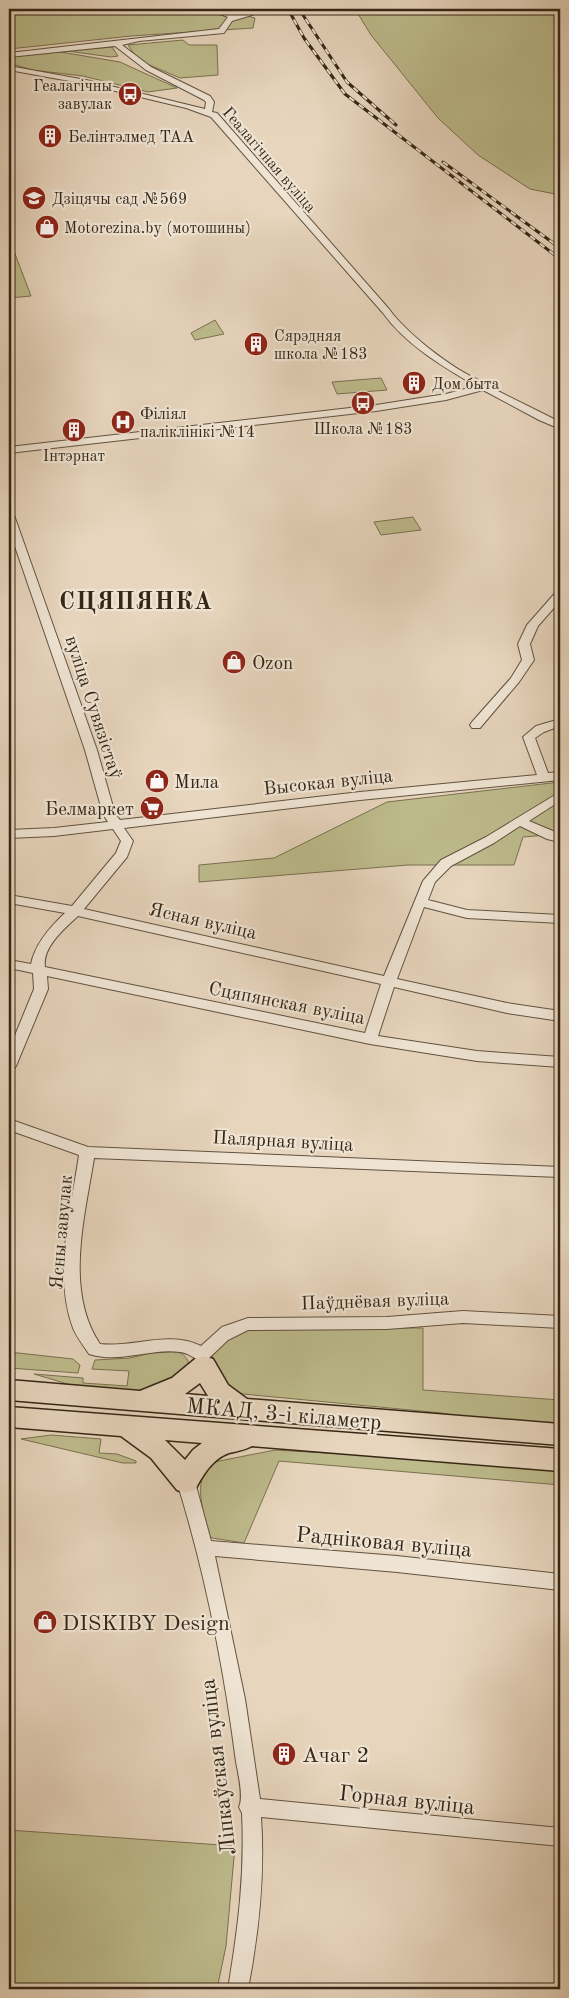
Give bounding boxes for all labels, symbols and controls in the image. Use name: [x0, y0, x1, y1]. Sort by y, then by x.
place label: Геалагічны завулак: [33, 79, 112, 113]
bus stop icon: Геалагічны завулак: [117, 81, 143, 107]
street label: Геалагічная вуліца: [219, 105, 318, 216]
building icon: Белінтэлмед ТАА: [37, 123, 63, 149]
place label: Белінтэлмед ТАА: [68, 130, 194, 146]
school or university icon: Дзіцячы сад №569: [21, 185, 47, 211]
place label: Дзіцячы сад №569: [52, 192, 187, 208]
shop icon: Motorezina.by (мотошины): [34, 214, 60, 240]
place label: Motorezina.by (мотошины): [64, 220, 251, 237]
place label: Сярэдняя школа №183: [274, 329, 368, 363]
building icon: Сярэдняя школа №183: [243, 331, 269, 357]
building icon: Дом быта: [401, 370, 427, 396]
place label: Дом быта: [432, 377, 500, 393]
bus stop icon: Школа №183: [350, 390, 376, 416]
place label: Філіял паліклінікі №14: [140, 407, 255, 441]
hospital icon: Філіял паліклінікі №14: [110, 409, 136, 435]
building icon: Інтэрнат: [61, 417, 87, 443]
place label: Школа №183: [314, 422, 412, 438]
place label: Інтэрнат: [43, 449, 105, 465]
district label: СЦЯПЯНКА: [59, 591, 213, 615]
street label: вуліца Сувязістаў: [60, 634, 125, 782]
shop icon: Ozon: [221, 649, 247, 675]
place label: Ozon: [252, 655, 293, 674]
street label: Высокая вуліца: [263, 767, 395, 800]
shop icon: Мила: [144, 768, 170, 794]
place label: Мила: [174, 774, 220, 793]
supermarket icon: Белмаркет: [139, 795, 165, 821]
place label: Белмаркет: [45, 801, 134, 820]
street label: Ясная вуліца: [147, 901, 259, 944]
street label: Сцяпянская вуліца: [207, 980, 367, 1029]
street label: Палярная вуліца: [212, 1129, 355, 1156]
street label: Ясны завулак: [48, 1174, 77, 1290]
street label: Паўднёвая вуліца: [301, 1290, 450, 1315]
street label: МКАД, 3-і кіламетр: [185, 1396, 382, 1434]
street label: Радніковая вуліца: [295, 1524, 473, 1562]
shop icon: DISKIBY Design: [32, 1609, 58, 1635]
place label: DISKIBY Design: [62, 1613, 230, 1635]
street label: Ліпкаўская вуліца: [197, 1677, 241, 1856]
building icon: Ачаг 2: [271, 1741, 297, 1767]
place label: Ачаг 2: [302, 1745, 369, 1767]
street label: Горная вуліца: [338, 1783, 476, 1819]

